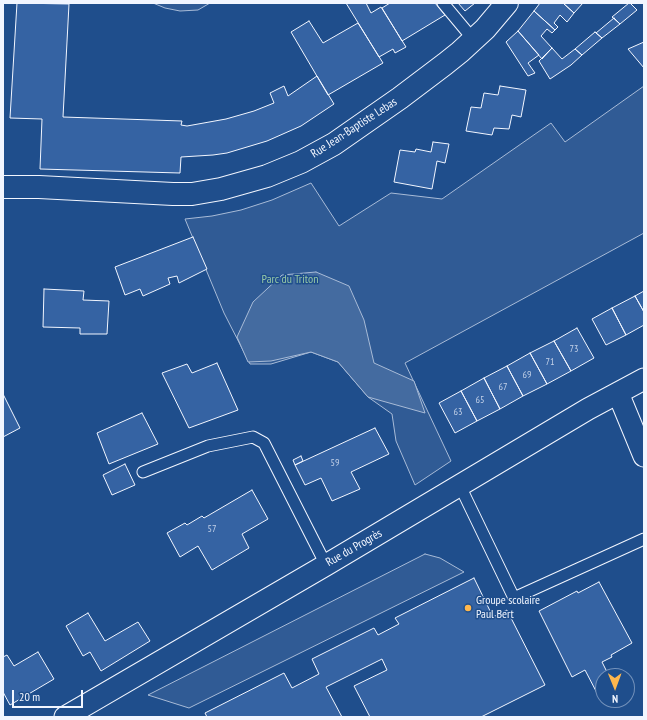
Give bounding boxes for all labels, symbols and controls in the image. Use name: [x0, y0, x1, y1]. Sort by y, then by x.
street label: Rue Jean-Baptiste Lebas: [308, 95, 400, 161]
park label: Parc du Triton: [262, 273, 318, 287]
house number: 73: [570, 343, 578, 355]
house number: 71: [546, 356, 554, 368]
house number: 69: [523, 369, 531, 381]
house number: 67: [499, 381, 507, 393]
house number: 65: [476, 394, 484, 406]
house number: 63: [454, 406, 462, 418]
house number: 59: [331, 457, 339, 469]
house number: 57: [208, 523, 216, 535]
street label: Rue du Progrès: [323, 526, 385, 570]
place label: Groupe scolaire Paul Bert: [476, 594, 540, 622]
marker: Groupe scolaire Paul Bert: [463, 603, 473, 613]
north arrow: [595, 668, 635, 708]
scale bar: [14, 682, 85, 708]
text: 20 m: [19, 689, 40, 704]
text: N: [612, 692, 618, 706]

